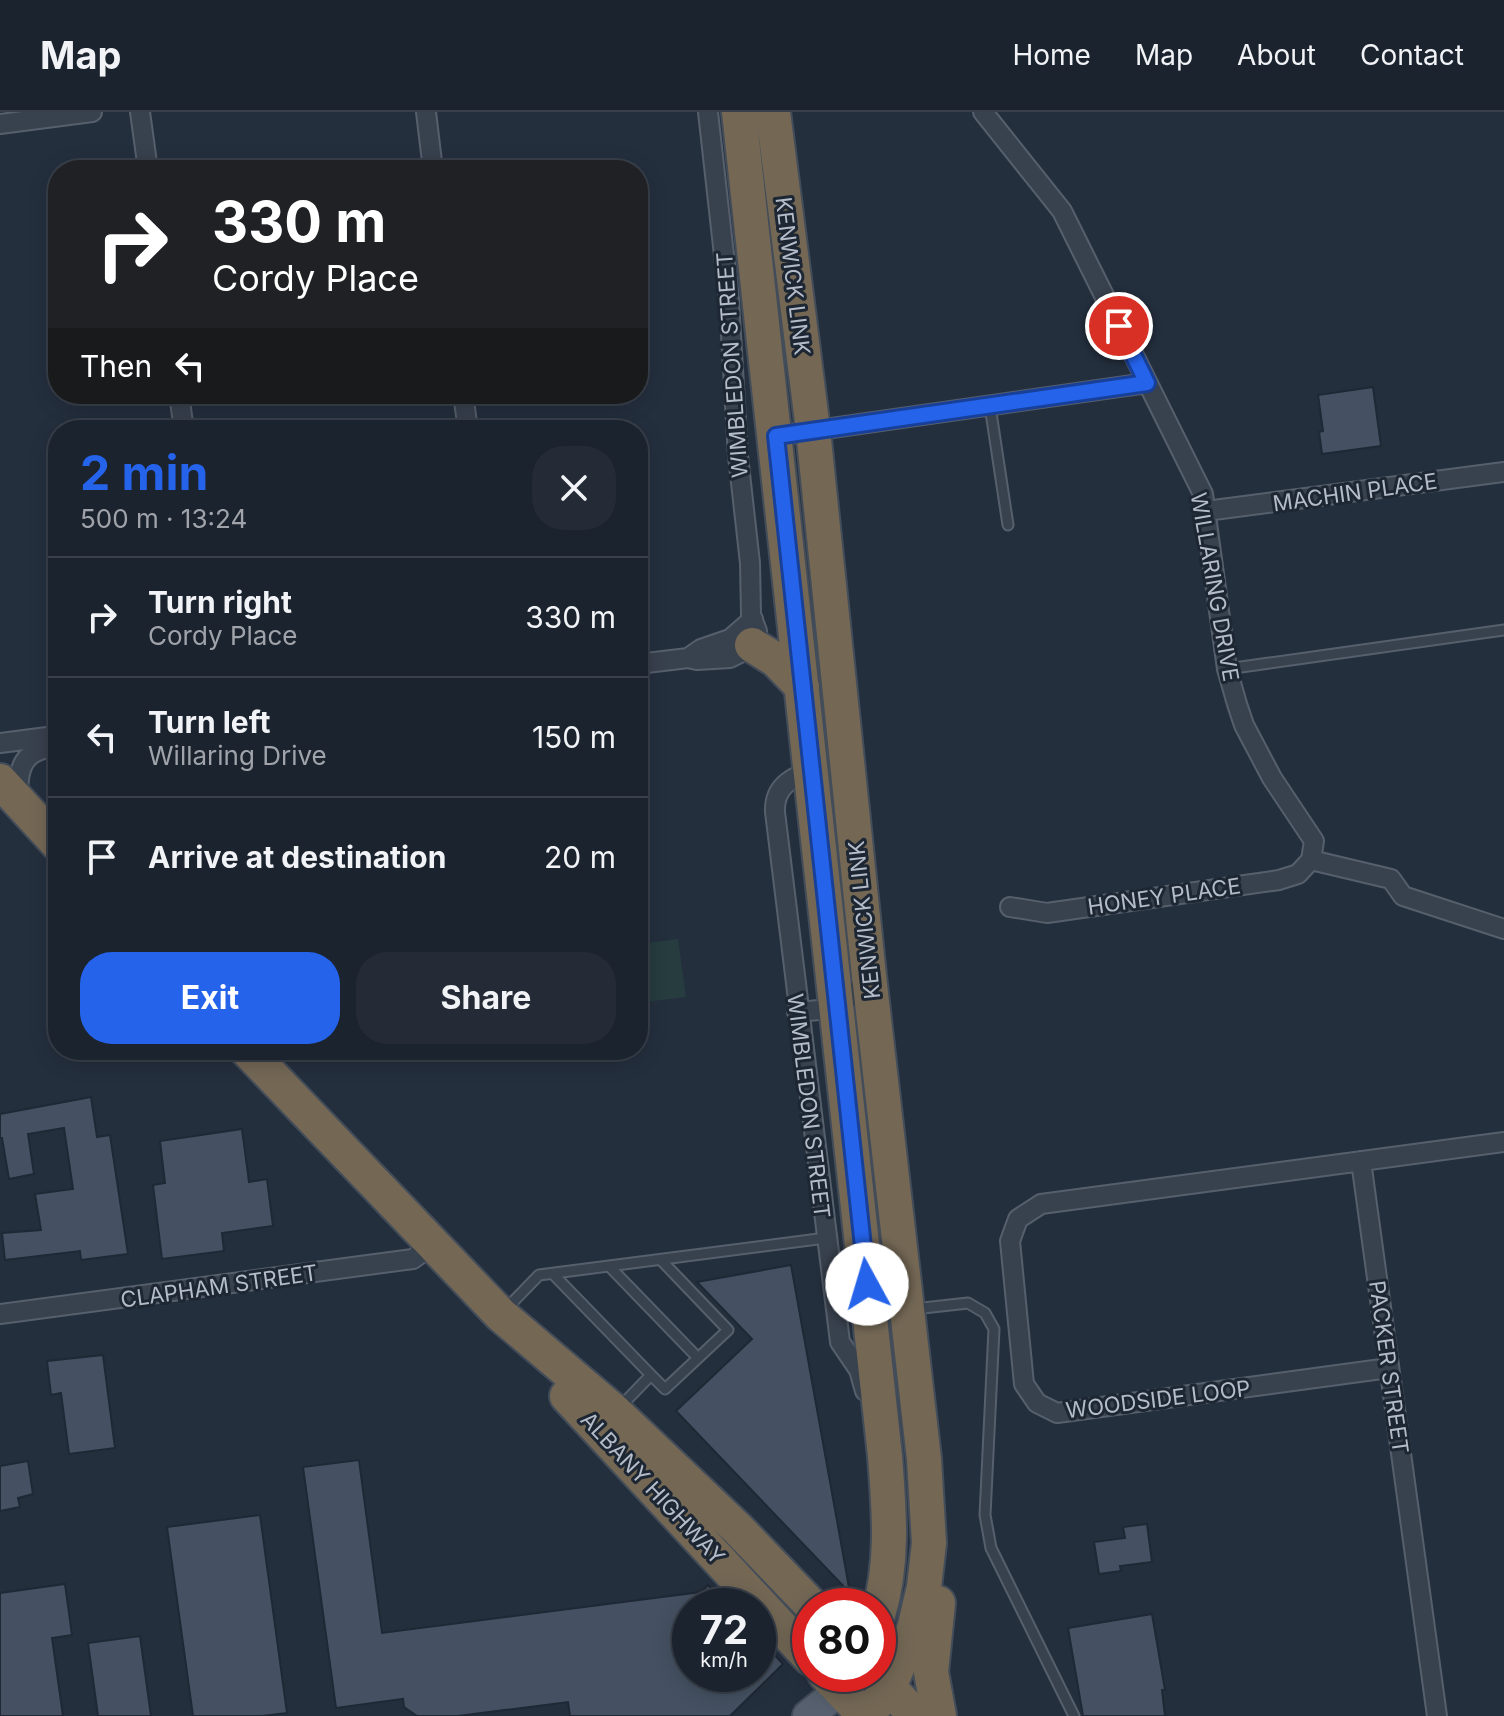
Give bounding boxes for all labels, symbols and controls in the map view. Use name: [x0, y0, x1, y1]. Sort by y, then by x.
text: Map: [40, 32, 121, 78]
text: Home: [1012, 38, 1091, 72]
text: Map: [1135, 38, 1193, 72]
text: About: [1237, 38, 1316, 72]
text: Contact: [1360, 38, 1464, 72]
text: 330 m: [212, 188, 386, 256]
icon: right: [80, 192, 184, 296]
street label: KENWICK LINK: [770, 196, 816, 357]
street label: WIMBLEDON STREET: [711, 251, 753, 479]
text: Cordy Place: [212, 256, 419, 300]
pin: [1085, 292, 1153, 360]
icon: arrive: [1097, 304, 1141, 348]
icon: left: [168, 344, 212, 388]
text: Then: [80, 348, 152, 384]
text: 2 min: [80, 443, 208, 502]
button: close: [532, 446, 616, 530]
street label: MACHIN PLACE: [1271, 468, 1439, 516]
street label: WILLARING DRIVE: [1186, 491, 1244, 683]
text: 500 m · 13:24: [80, 503, 247, 534]
text: Turn right: [148, 584, 292, 620]
icon: right: [80, 595, 124, 639]
text: 330 m: [525, 599, 616, 635]
text: Cordy Place: [148, 620, 297, 651]
text: Turn left: [148, 704, 270, 740]
icon: left: [80, 715, 124, 759]
text: 150 m: [532, 719, 616, 755]
text: Willaring Drive: [148, 740, 327, 771]
icon: arrive: [80, 835, 124, 879]
text: Arrive at destination: [148, 839, 446, 875]
text: 20 m: [544, 839, 616, 875]
street label: KENWICK LINK: [843, 839, 885, 1000]
street label: HONEY PLACE: [1086, 872, 1242, 920]
button: Exit: [80, 952, 340, 1044]
button: Share: [356, 952, 616, 1044]
street label: WIMBLEDON STREET: [782, 992, 836, 1220]
position arrow: [825, 1242, 909, 1326]
street label: CLAPHAM STREET: [119, 1259, 319, 1313]
street label: PACKER STREET: [1364, 1279, 1414, 1455]
street label: WOODSIDE LOOP: [1064, 1375, 1252, 1423]
street label: ALBANY HIGHWAY: [576, 1406, 730, 1570]
speed limit sign: 80: [792, 1588, 896, 1692]
text: 72: [700, 1605, 748, 1654]
text: km/h: [700, 1648, 748, 1672]

